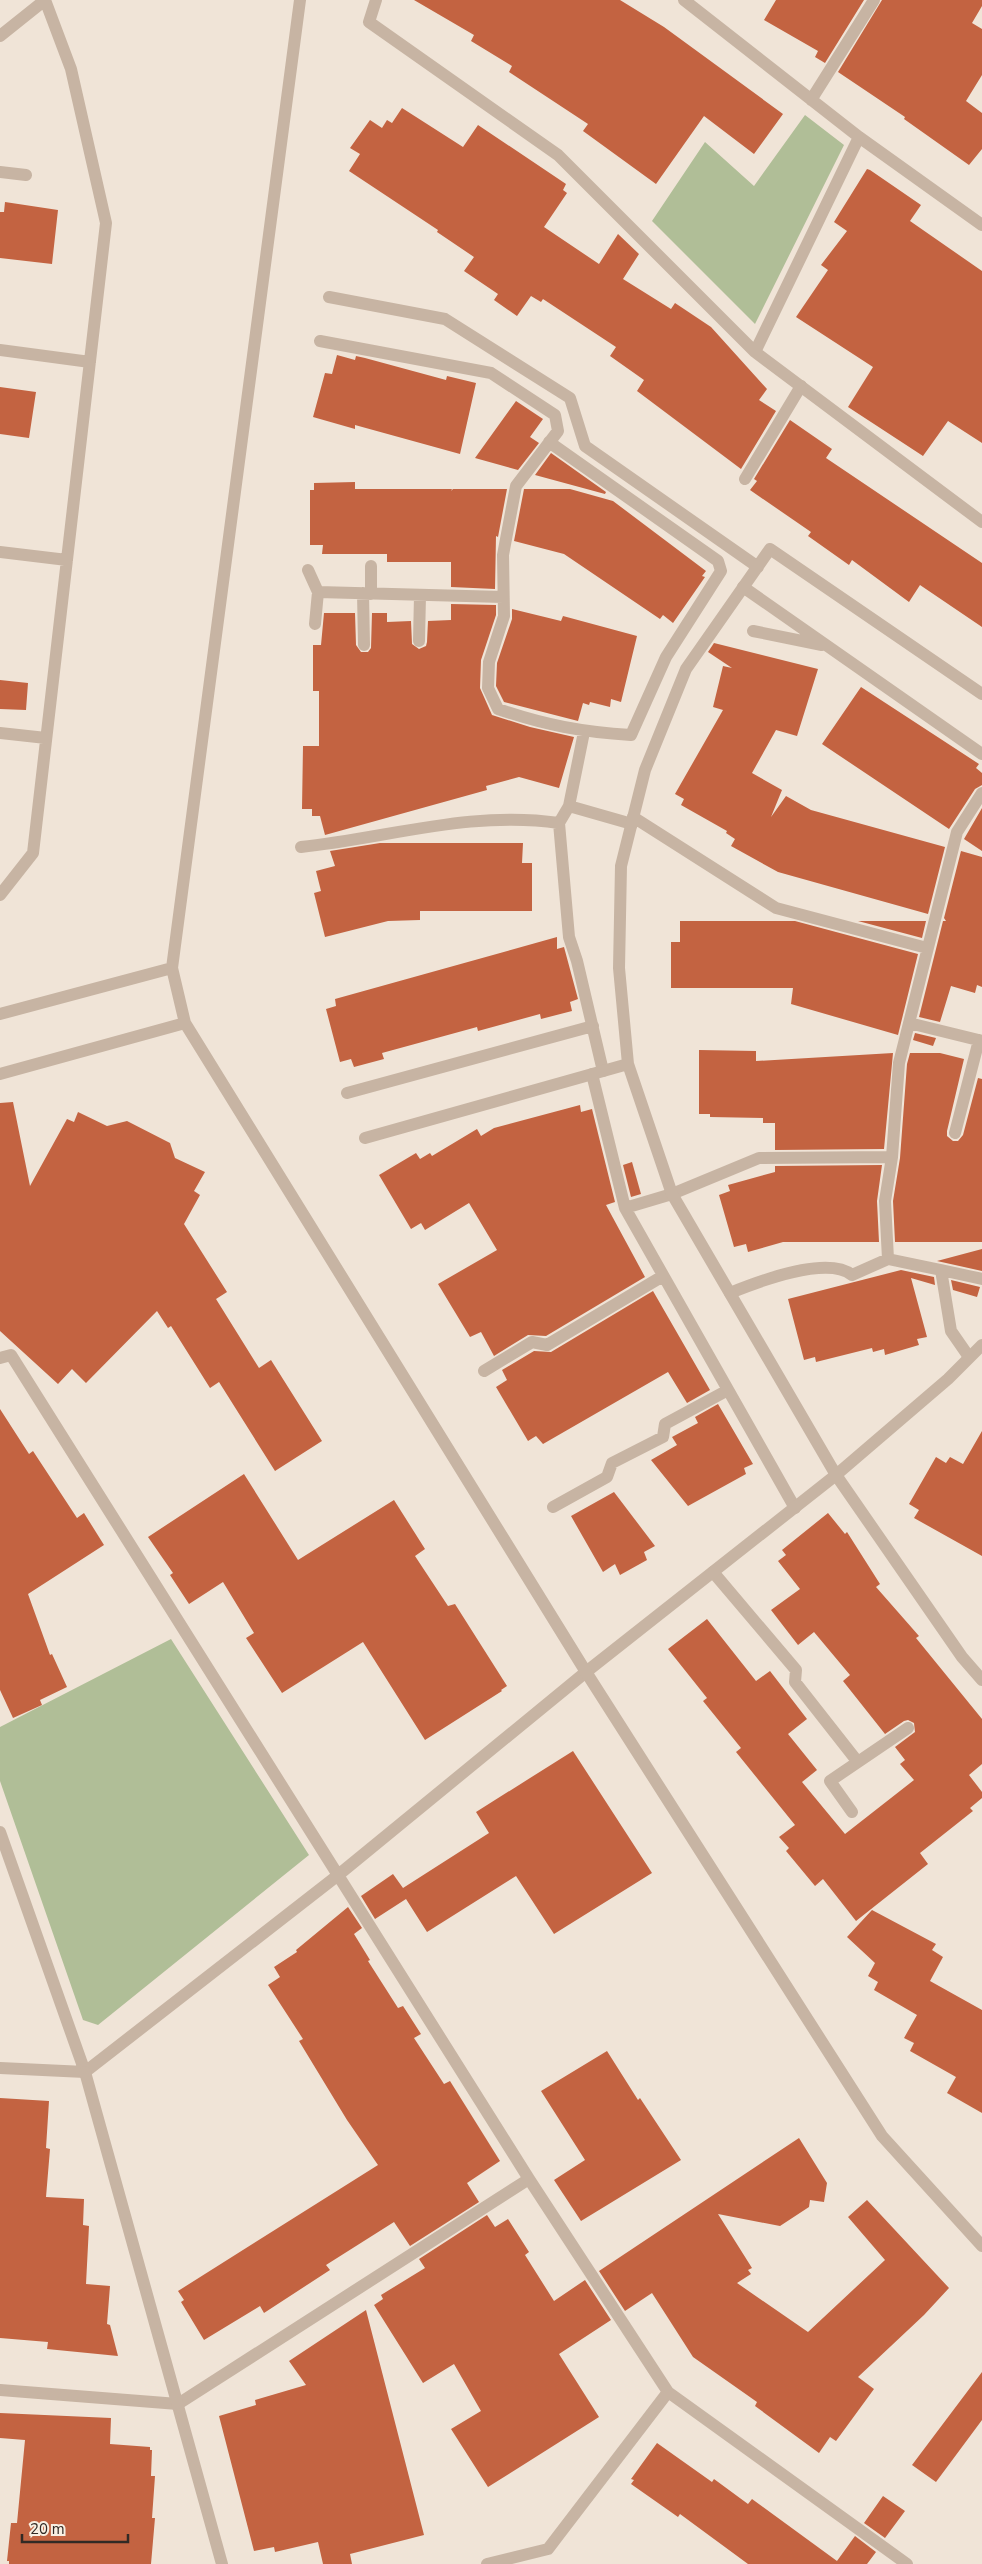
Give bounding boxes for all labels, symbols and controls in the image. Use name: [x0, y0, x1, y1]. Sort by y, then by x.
scale bar: [22, 2512, 129, 2544]
text: 20 m: [30, 2519, 65, 2539]

